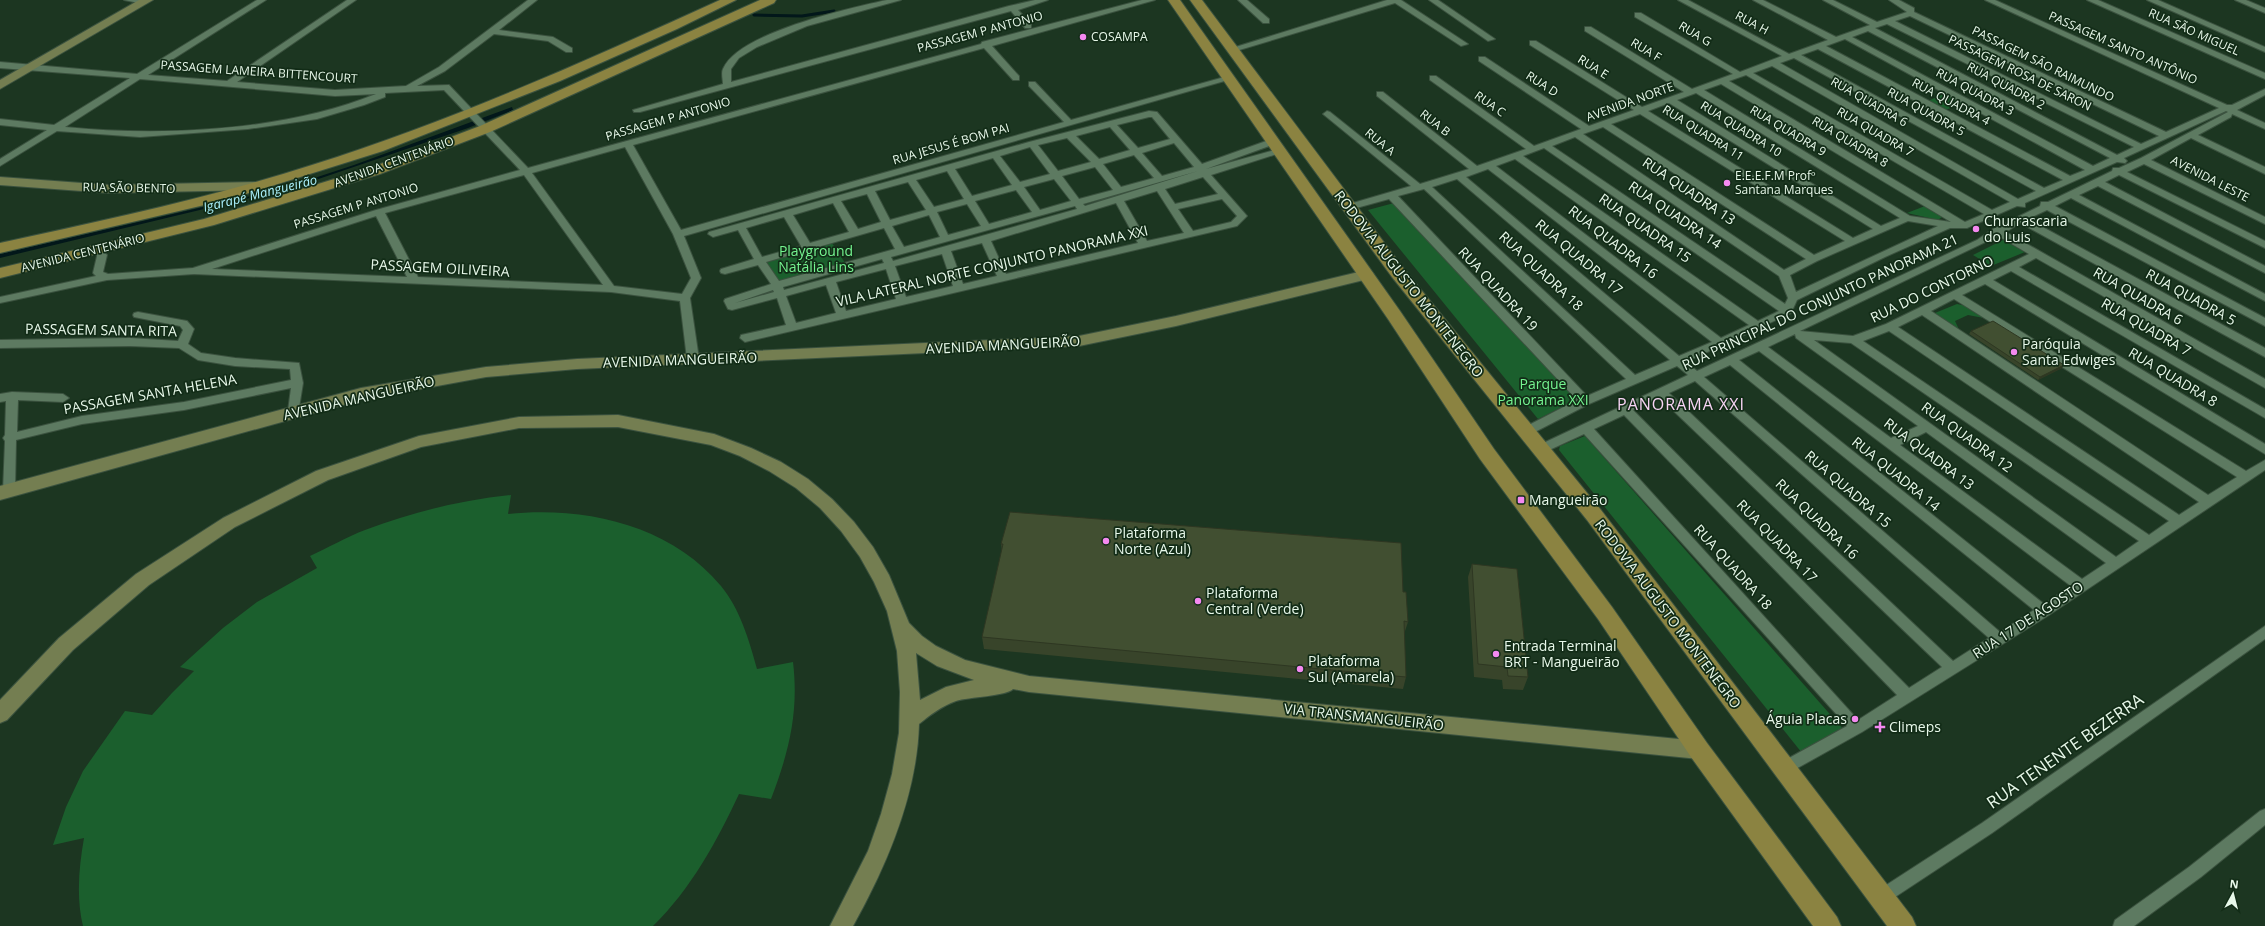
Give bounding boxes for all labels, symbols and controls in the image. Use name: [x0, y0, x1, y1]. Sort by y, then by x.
street label: RUA SÃO MIGUEL: [2146, 4, 2242, 59]
street label: PASSAGEM P ANTONIO: [915, 7, 1045, 56]
street label: RUA H: [1732, 7, 1772, 38]
street label: PASSAGEM SANTO ANTÔNIO: [2046, 7, 2200, 88]
street label: RUA G: [1676, 17, 1715, 50]
street label: PASSAGEM SÃO RAIMUNDO: [1969, 22, 2117, 105]
place label: COSAMPA: [1091, 28, 1148, 45]
street label: PASSAGEM ROSA DE SARON: [1946, 30, 2095, 115]
marker: COSAMPA: [1078, 32, 1088, 42]
street label: RUA F: [1628, 34, 1665, 65]
street label: RUA E: [1575, 50, 1612, 83]
street label: PASSAGEM LAMEIRA BITTENCOURT: [160, 56, 358, 87]
street label: RUA QUADRA 2: [1964, 58, 2048, 113]
street label: RUA QUADRA 3: [1933, 64, 2017, 119]
street label: RUA D: [1523, 67, 1562, 100]
street label: RUA QUADRA 6: [1828, 73, 1911, 131]
street label: RUA QUADRA 4: [1909, 74, 1993, 129]
street label: AVENIDA NORTE: [1584, 78, 1676, 125]
street label: RUA QUADRA 5: [1884, 83, 1968, 140]
street label: RUA C: [1471, 87, 1510, 121]
street label: PASSAGEM P ANTONIO: [603, 93, 732, 145]
street label: RUA QUADRA 10: [1697, 97, 1785, 161]
street label: RUA QUADRA 11: [1659, 101, 1747, 164]
street label: RUA QUADRA 9: [1747, 101, 1830, 160]
street label: RUA QUADRA 7: [1834, 103, 1917, 161]
street label: RUA B: [1416, 105, 1454, 140]
street label: RUA QUADRA 8: [1809, 112, 1892, 171]
street label: RUA JESUS É BOM PAI: [890, 119, 1011, 168]
street label: RUA A: [1362, 124, 1399, 159]
street label: AVENIDA CENTENÁRIO: [332, 132, 456, 191]
street label: AVENIDA LESTE: [2168, 151, 2252, 206]
street label: RUA QUADRA 13: [1639, 152, 1740, 229]
place label: E.E.E.F.M Profº Santana Marques: [1735, 167, 1834, 198]
water label: Igarapé Mangueirão: [201, 170, 319, 216]
street label: RUA QUADRA 14: [1625, 176, 1726, 253]
street label: RUA SÃO BENTO: [82, 178, 176, 197]
street label: PASSAGEM P ANTONIO: [291, 178, 420, 233]
marker: E.E.E.F.M Profº Santana Marques: [1722, 178, 1732, 188]
street label: RODOVIA AUGUSTO MONTENEGRO: [1330, 186, 1488, 381]
street label: RUA QUADRA 15: [1595, 189, 1695, 267]
street label: RUA QUADRA 16: [1565, 201, 1662, 283]
place label: Churrascaria do Luis: [1984, 211, 2067, 246]
street label: RUA QUADRA 17: [1532, 214, 1627, 299]
street label: VILA LATERAL NORTE CONJUNTO PANORAMA XXI: [834, 220, 1150, 311]
marker: Churrascaria do Luis: [1971, 224, 1981, 234]
street label: RUA QUADRA 18: [1495, 227, 1588, 315]
street label: AVENIDA CENTENÁRIO: [19, 229, 146, 276]
street label: RUA PRINCIPAL DO CONJUNTO PANORAMA 21: [1679, 229, 1961, 374]
park label: Playground Natália Lins: [778, 241, 854, 276]
street label: RUA QUADRA 19: [1454, 242, 1542, 335]
street label: RUA DO CONTORNO: [1867, 250, 1997, 327]
street label: PASSAGEM OILIVEIRA: [370, 254, 510, 281]
street label: RUA QUADRA 6: [2090, 262, 2187, 329]
street label: RUA QUADRA 5: [2143, 264, 2240, 329]
street label: RUA QUADRA 7: [2098, 293, 2195, 360]
street label: PASSAGEM SANTA RITA: [25, 319, 177, 340]
street label: AVENIDA MANGUEIRÃO: [925, 331, 1081, 358]
place label: Paróquia Santa Edwiges: [2022, 334, 2116, 369]
street label: RUA QUADRA 8: [2125, 343, 2221, 411]
street label: AVENIDA MANGUEIRÃO: [602, 347, 758, 372]
marker: Paróquia Santa Edwiges: [2009, 347, 2019, 357]
street label: PASSAGEM SANTA HELENA: [62, 369, 238, 418]
street label: AVENIDA MANGUEIRÃO: [281, 371, 436, 424]
park label: Parque Panorama XXI: [1497, 374, 1589, 409]
district label: PANORAMA XXI: [1617, 393, 1745, 415]
street label: RUA QUADRA 12: [1918, 397, 2017, 476]
street label: RUA QUADRA 13: [1880, 413, 1978, 494]
street label: RUA QUADRA 14: [1848, 432, 1944, 515]
street label: RUA QUADRA 15: [1801, 446, 1896, 531]
street label: RUA QUADRA 16: [1772, 474, 1863, 563]
place label: Mangueirão: [1529, 490, 1607, 509]
marker: Mangueirão: [1516, 495, 1526, 505]
street label: RUA QUADRA 17: [1733, 495, 1822, 586]
street label: RODOVIA AUGUSTO MONTENEGRO: [1591, 515, 1746, 712]
street label: RUA QUADRA 18: [1690, 520, 1777, 613]
place label: Plataforma Norte (Azul): [1114, 523, 1191, 558]
marker: Plataforma Norte (Azul): [1101, 536, 1111, 546]
street label: RUA 17 DE AGOSTO: [1969, 576, 2087, 663]
place label: Plataforma Central (Verde): [1206, 583, 1304, 618]
marker: Plataforma Central (Verde): [1193, 596, 1203, 606]
place label: Entrada Terminal BRT - Mangueirão: [1504, 636, 1620, 671]
marker: Entrada Terminal BRT - Mangueirão: [1491, 649, 1501, 659]
place label: Plataforma Sul (Amarela): [1308, 651, 1394, 686]
marker: Plataforma Sul (Amarela): [1295, 664, 1305, 674]
street label: RUA TENENTE BEZERRA: [1982, 688, 2148, 813]
street label: VIA TRANSMANGUEIRÃO: [1283, 699, 1445, 734]
place label: Águia Placas: [1766, 709, 1847, 728]
marker: Águia Placas: [1850, 714, 1860, 724]
place label: Climeps: [1889, 717, 1941, 736]
marker: Climeps: [1874, 721, 1886, 733]
north arrow: [2213, 874, 2253, 914]
text: N: [2229, 876, 2240, 892]

